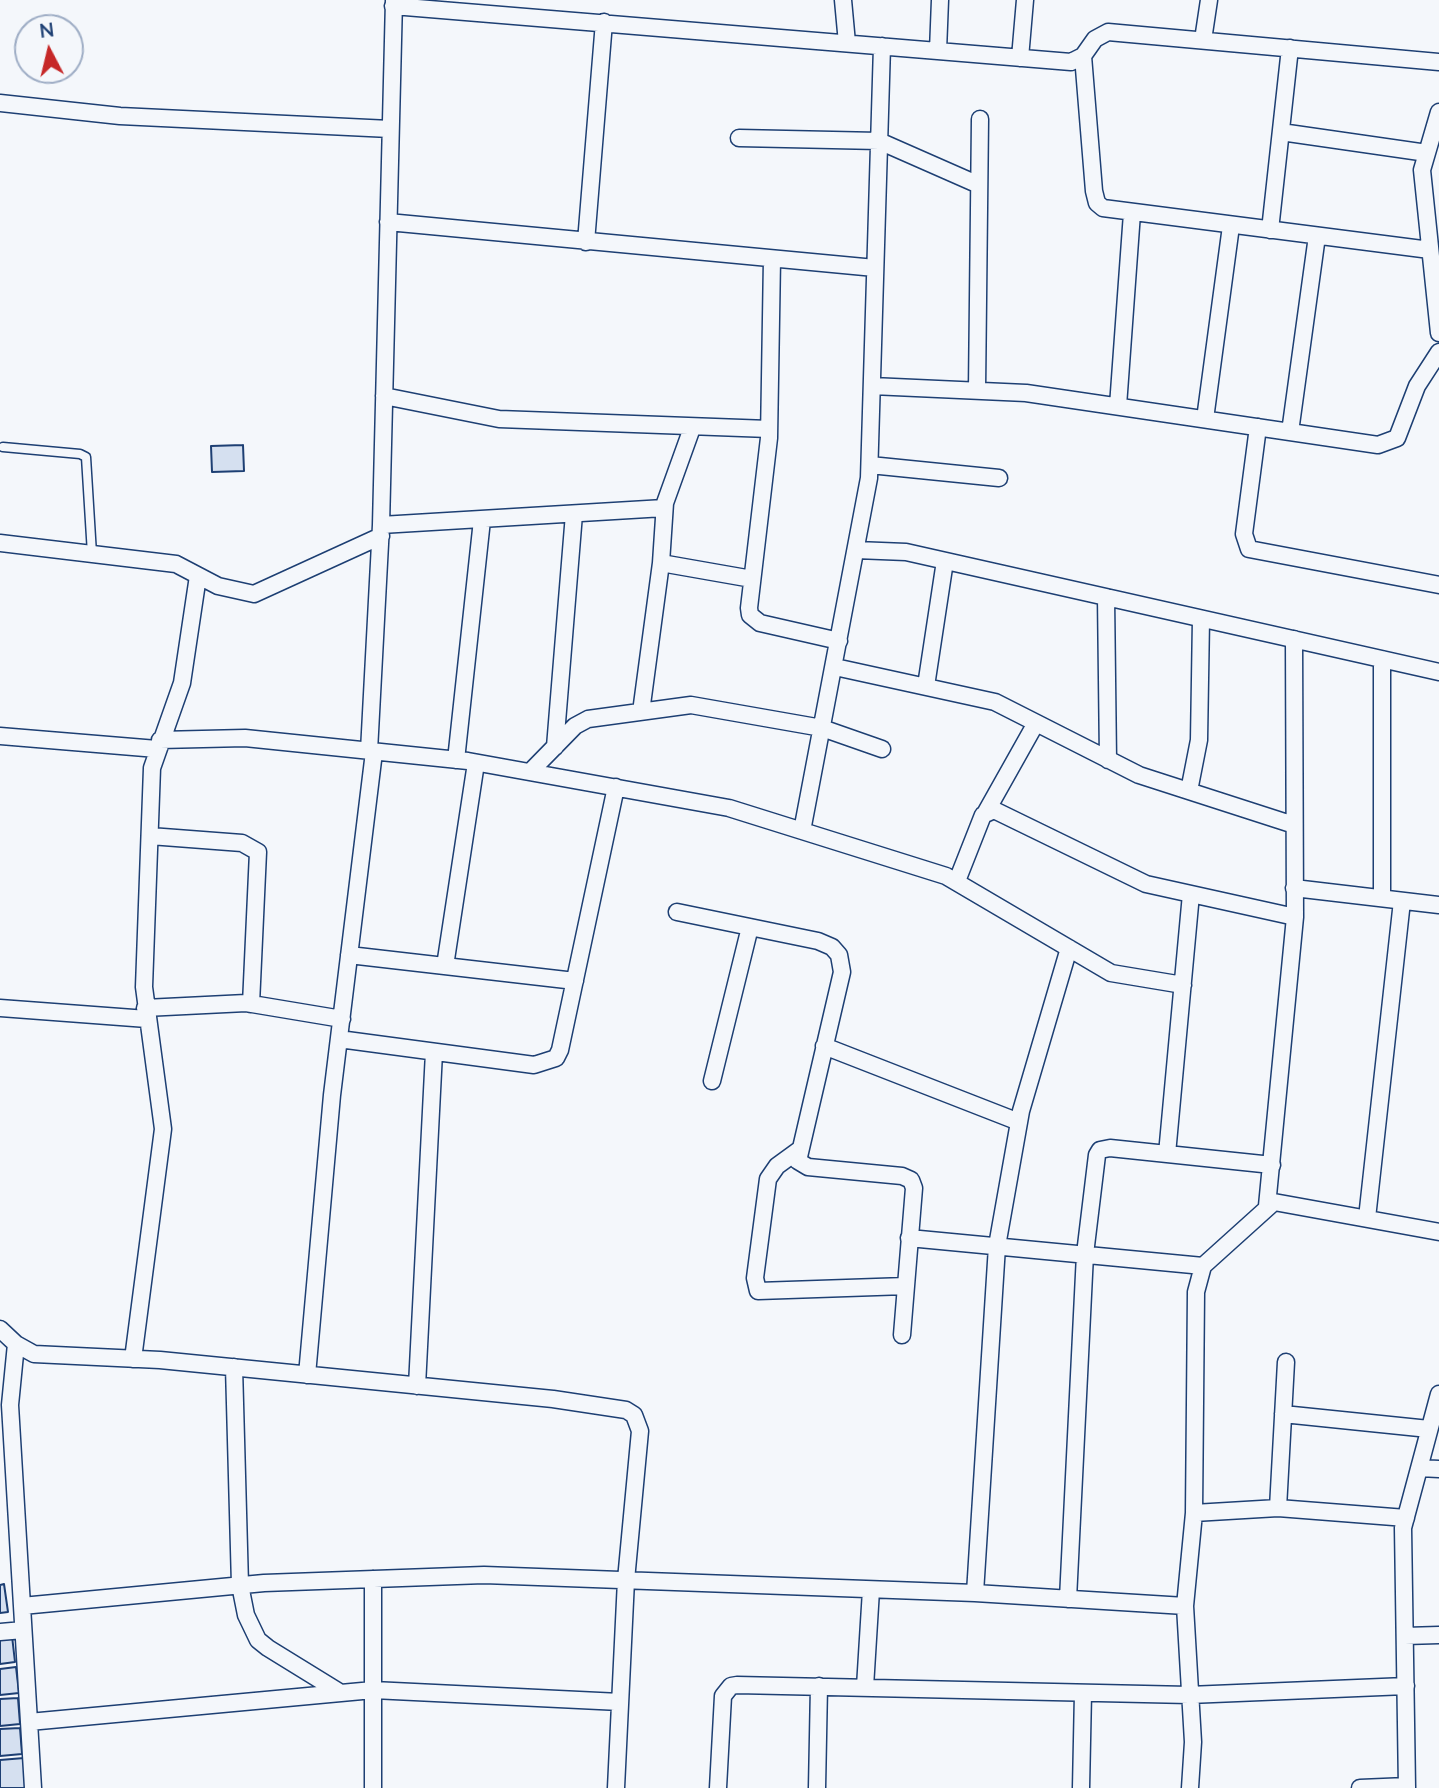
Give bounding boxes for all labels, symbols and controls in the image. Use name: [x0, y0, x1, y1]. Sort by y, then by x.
north arrow: [14, 14, 84, 84]
text: N: [38, 17, 55, 42]

